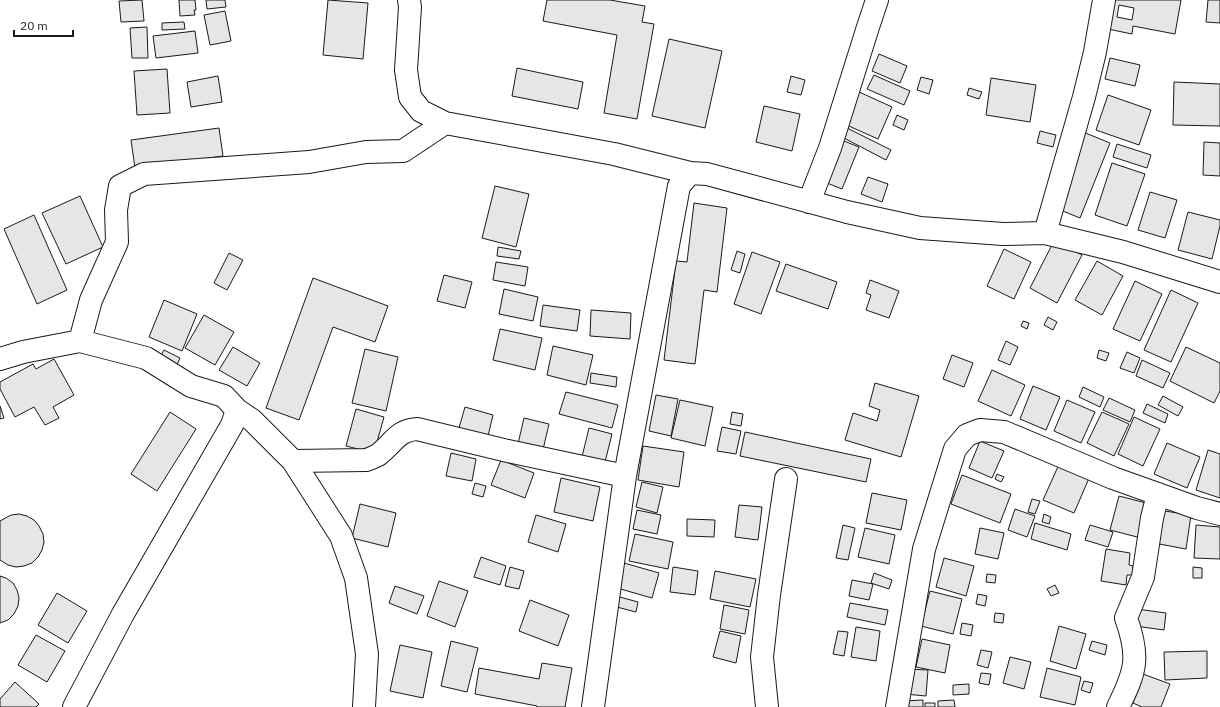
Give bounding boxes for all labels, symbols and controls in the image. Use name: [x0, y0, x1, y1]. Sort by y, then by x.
scale bar: [14, 12, 73, 38]
text: 20 m: [20, 18, 48, 33]

